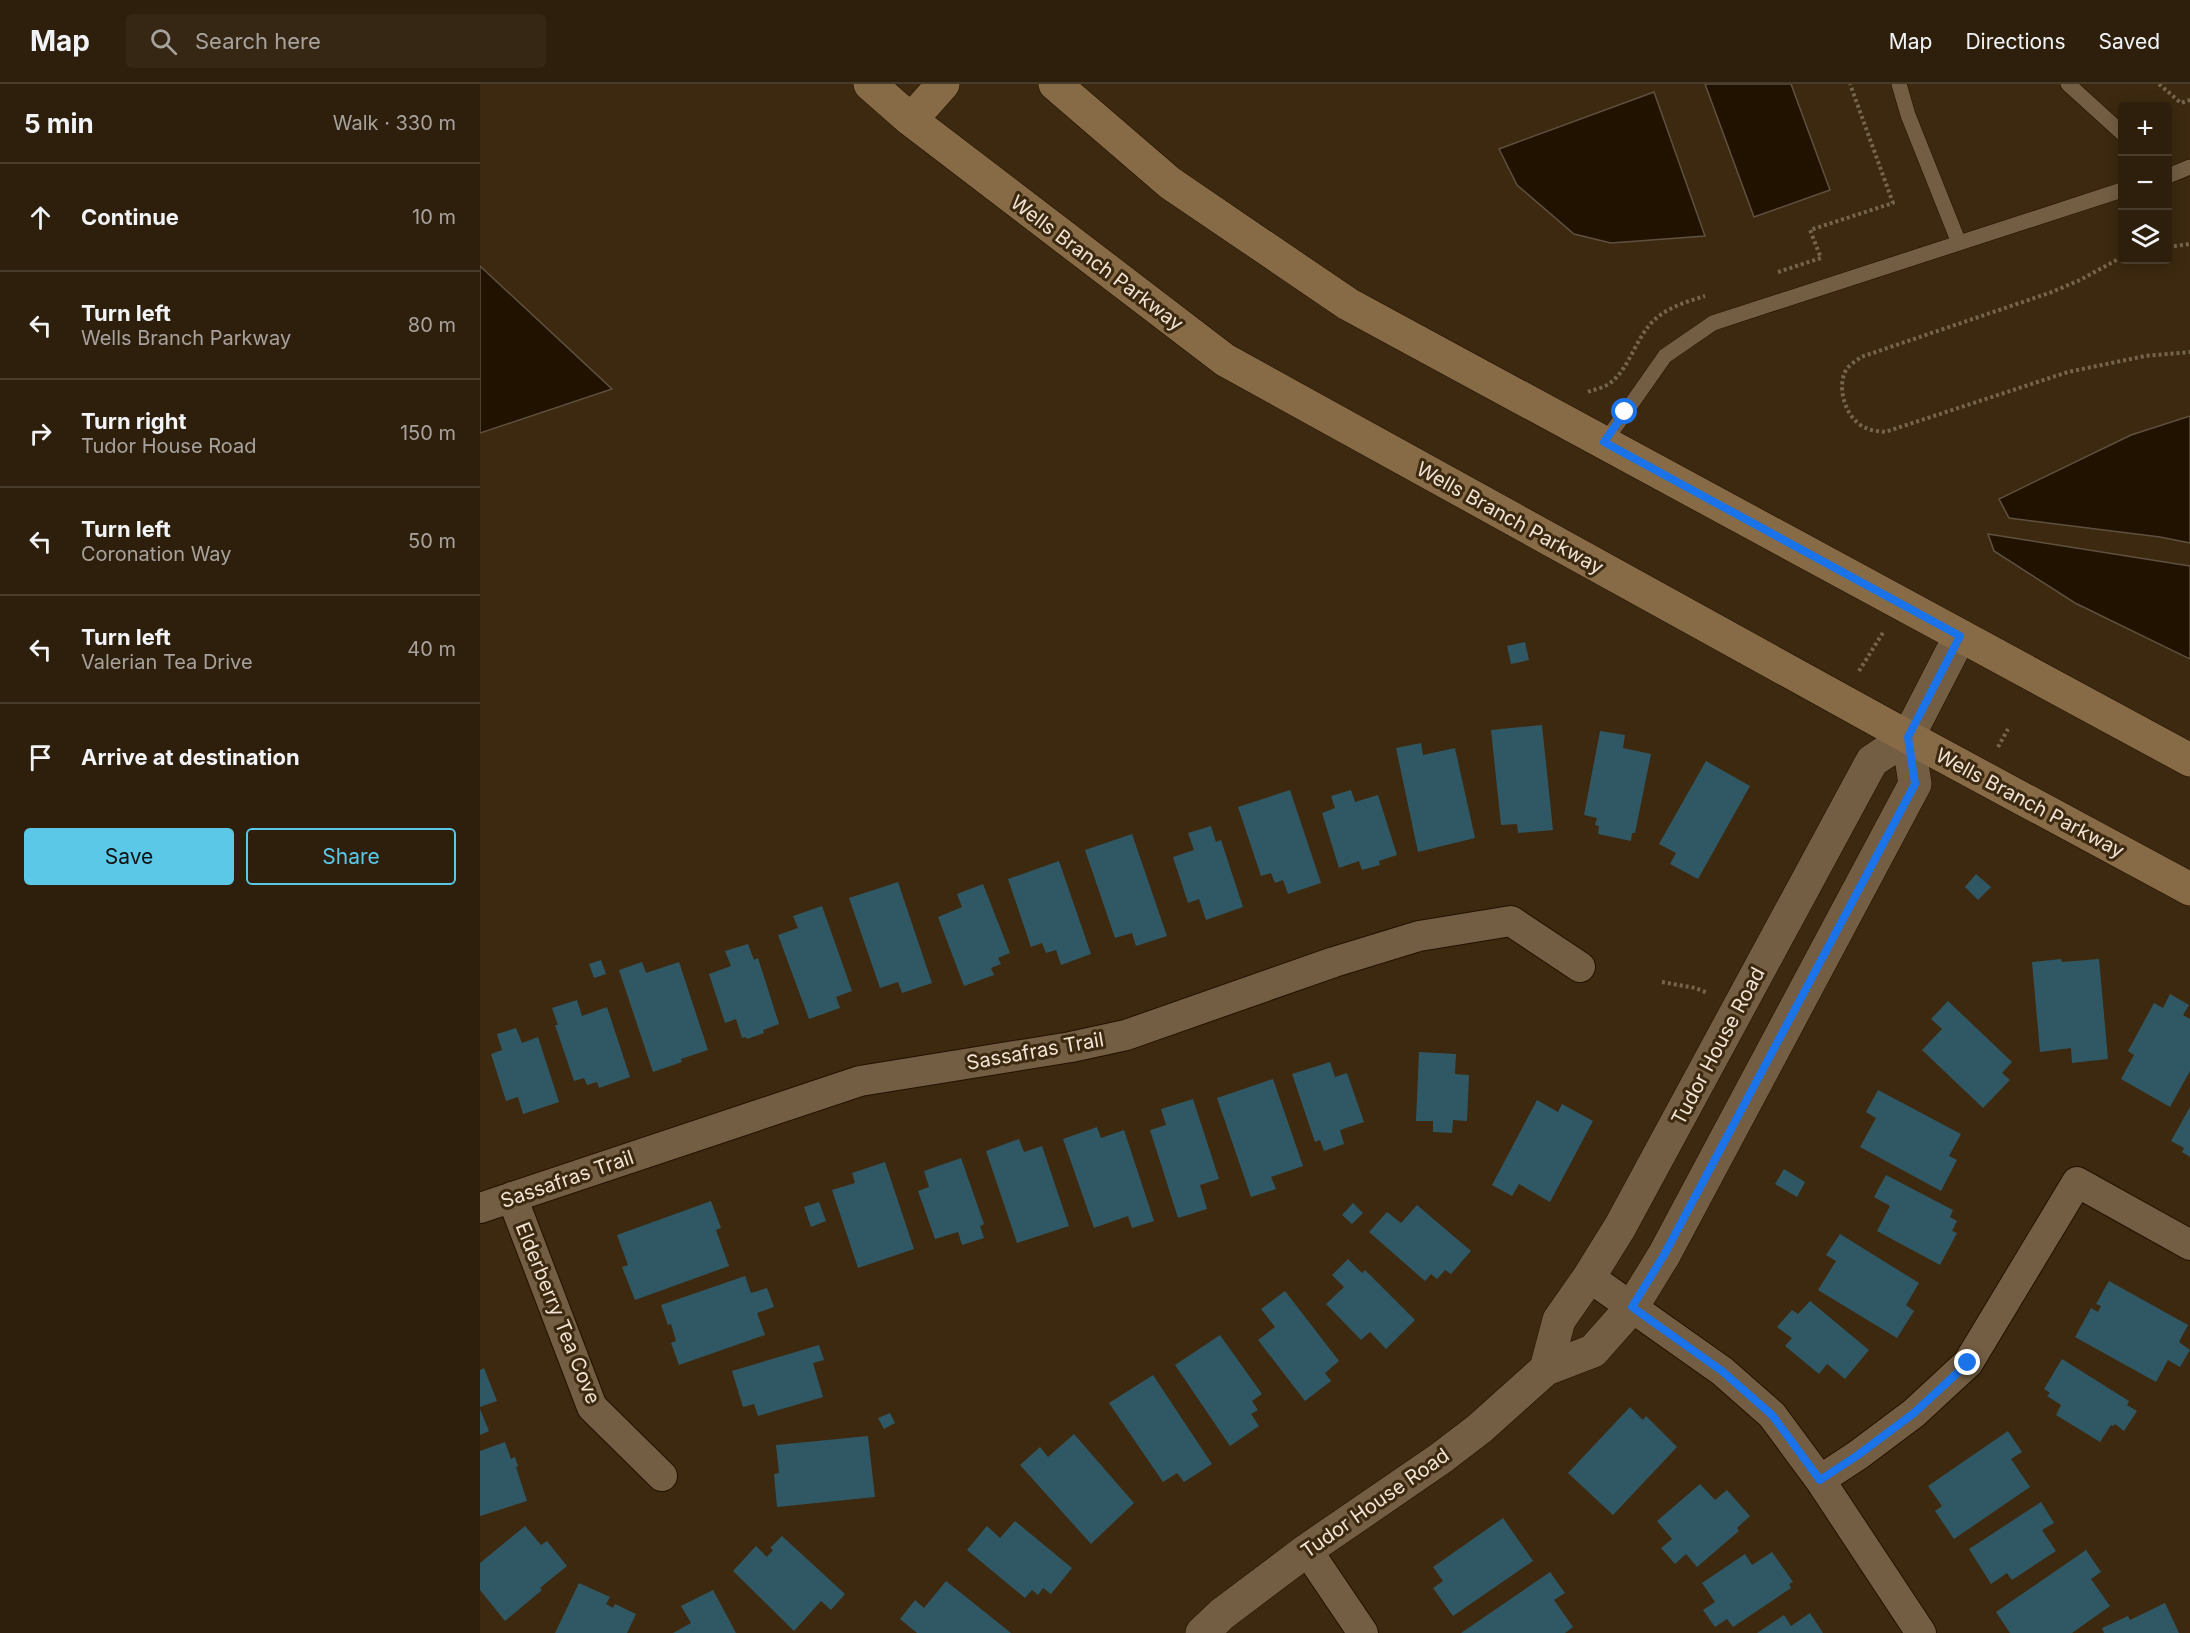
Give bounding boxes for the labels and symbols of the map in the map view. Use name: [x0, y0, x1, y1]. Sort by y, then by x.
street label: Wells Branch Parkway: [1006, 190, 1188, 336]
route start: [1611, 398, 1637, 424]
street label: Wells Branch Parkway: [1412, 457, 1608, 579]
street label: Wells Branch Parkway: [1932, 743, 2128, 863]
street label: Tudor House Road: [1666, 963, 1770, 1129]
street label: Sassafras Trail: [964, 1027, 1106, 1075]
street label: Sassafras Trail: [497, 1145, 637, 1213]
street label: Elderberry Tea Cove: [511, 1219, 605, 1407]
route end: [1954, 1349, 1980, 1375]
street label: Tudor House Road: [1296, 1443, 1454, 1563]

